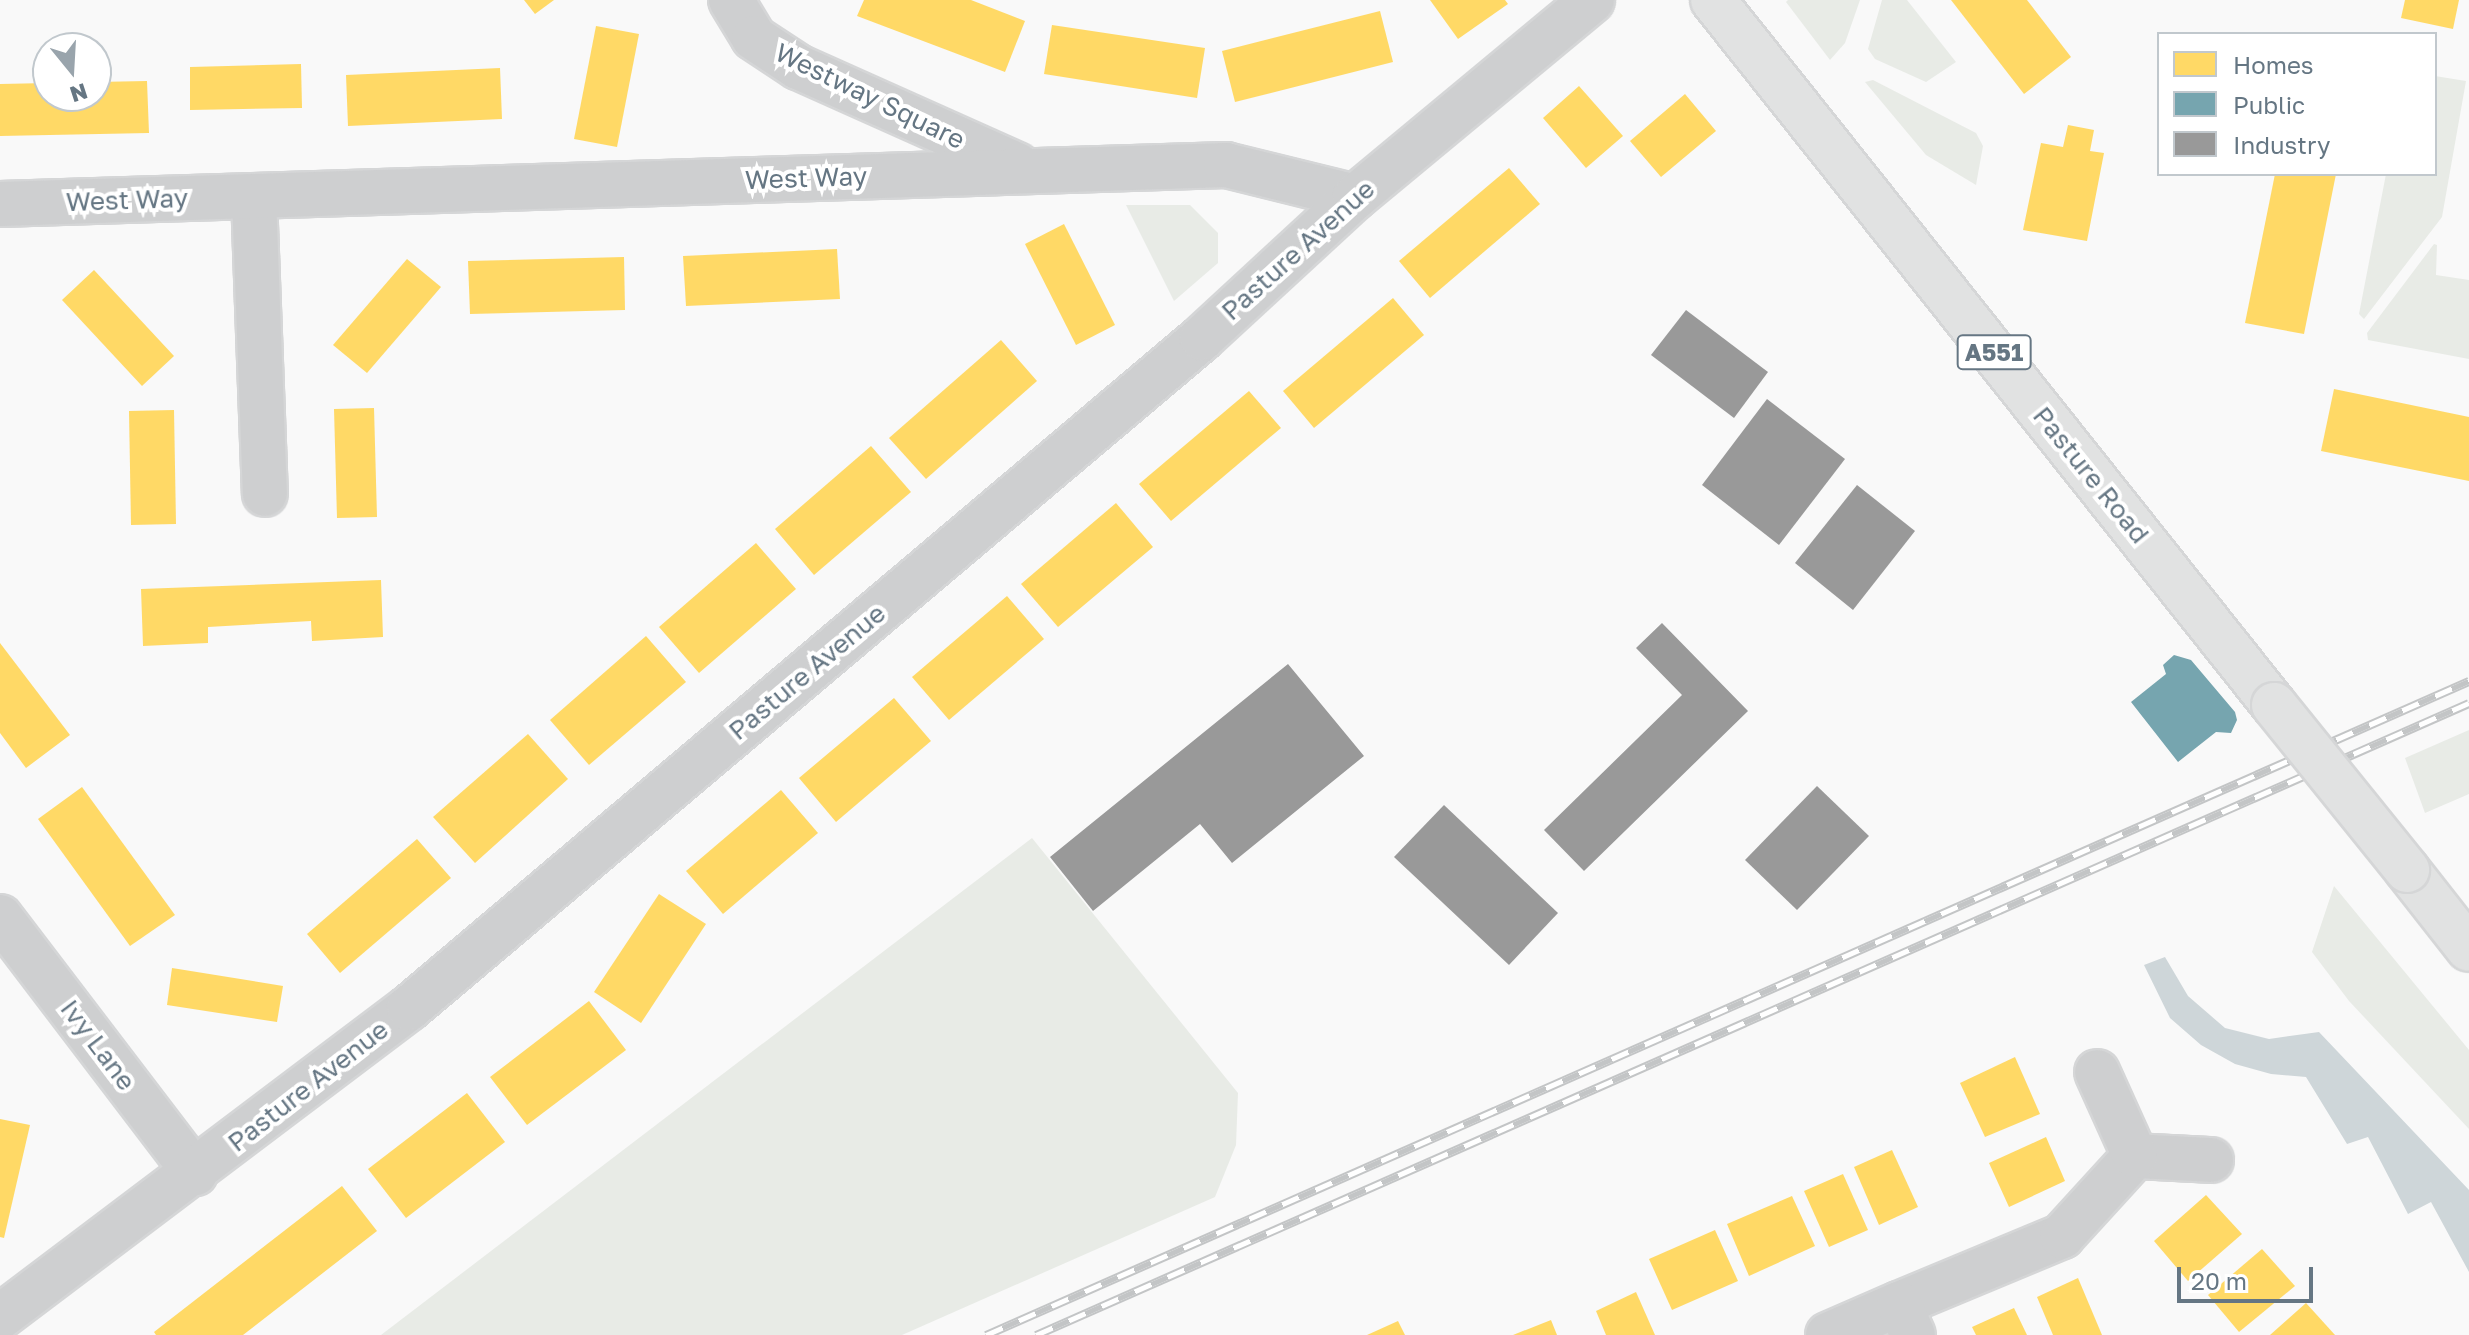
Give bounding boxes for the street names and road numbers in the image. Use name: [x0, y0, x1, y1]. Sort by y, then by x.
street label: Westway Square: [770, 37, 970, 155]
street label: West Way: [744, 160, 868, 196]
street label: Pasture Avenue: [1215, 173, 1381, 327]
street label: West Way: [65, 182, 189, 218]
road number: A551: [1956, 332, 2032, 372]
street label: Pasture Road: [2026, 400, 2156, 550]
street label: Pasture Avenue: [722, 598, 892, 746]
street label: Ivy Lane: [54, 994, 142, 1096]
street label: Pasture Avenue: [222, 1014, 394, 1158]

